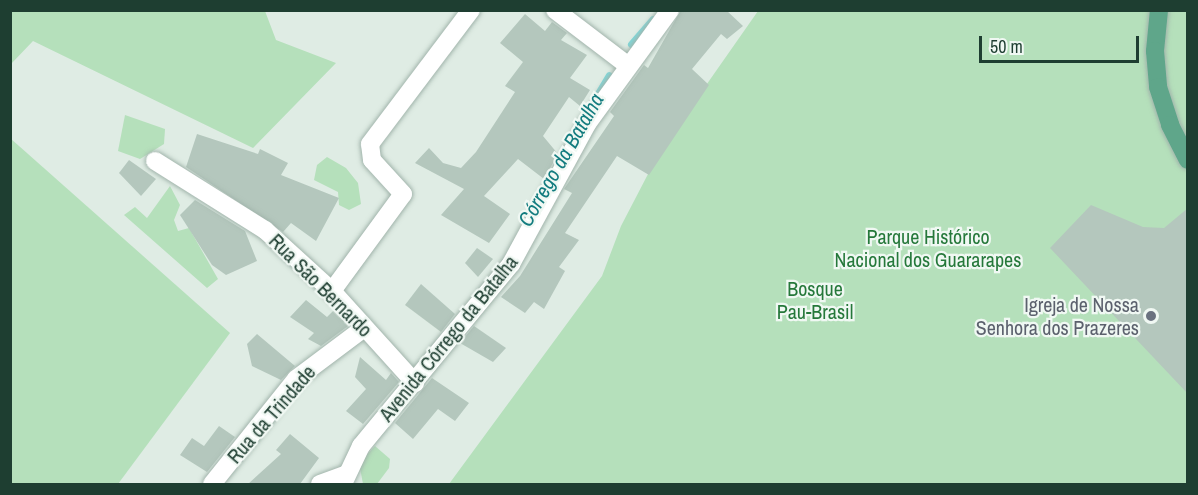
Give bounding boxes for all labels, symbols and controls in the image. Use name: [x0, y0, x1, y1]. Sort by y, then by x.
scale bar: [982, 24, 1142, 62]
text: 50 m: [990, 34, 1023, 59]
water label: Córrego da Batalha: [513, 89, 609, 231]
park label: Parque Histórico Nacional dos Guararapes: [835, 225, 1021, 272]
street label: Rua São Bernardo: [264, 228, 378, 342]
street label: Avenida Córrego da Batalha: [374, 250, 522, 426]
park label: Bosque Pau-Brasil: [777, 277, 853, 324]
place label: Igreja de Nossa Senhora dos Prazeres: [976, 292, 1139, 339]
marker: Igreja de Nossa Senhora dos Prazeres: [1144, 309, 1158, 323]
street label: Rua da Trindade: [222, 360, 320, 468]

